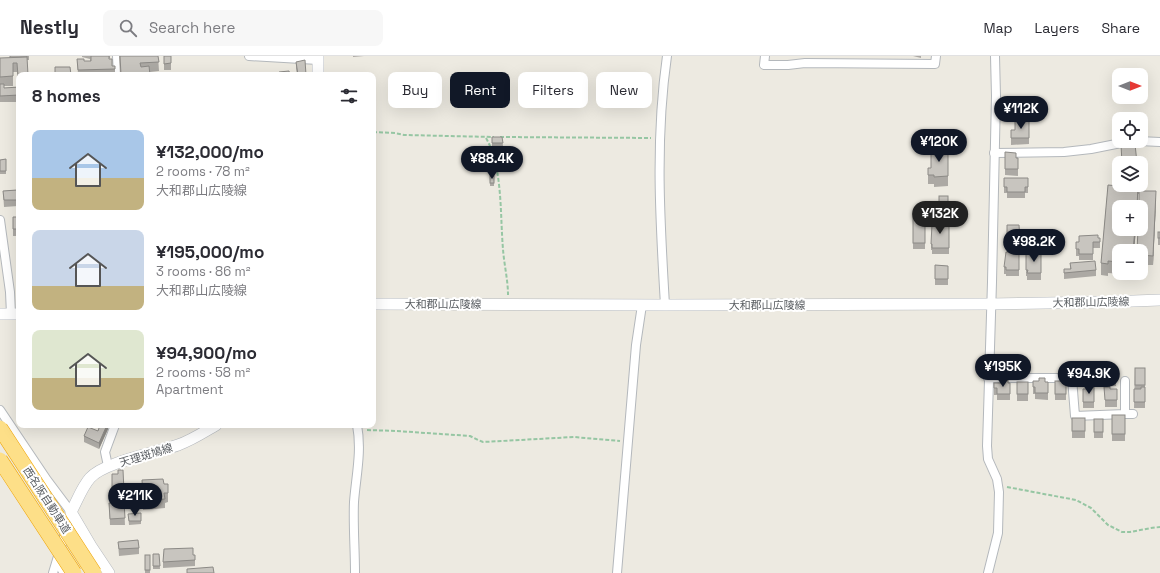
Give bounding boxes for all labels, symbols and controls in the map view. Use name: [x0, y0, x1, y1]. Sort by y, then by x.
search box: [103, 10, 383, 46]
text: Nestly: [20, 15, 79, 40]
icon: search: [117, 17, 139, 39]
text: Search here: [149, 18, 235, 37]
text: Map: [983, 19, 1013, 37]
text: Layers: [1035, 19, 1079, 37]
text: Share: [1101, 19, 1140, 37]
north arrow: [1112, 68, 1148, 104]
map controls: [1112, 68, 1148, 280]
chip: Buy: [388, 72, 442, 108]
chip: Rent: [450, 72, 510, 108]
chip: Filters: [518, 72, 588, 108]
chip: New: [596, 72, 652, 108]
text: 8 homes: [32, 85, 101, 107]
icon: filters: [338, 85, 360, 107]
pin: ¥112K: [993, 96, 1049, 130]
text: ¥112K: [1003, 100, 1039, 117]
button: locate: [1112, 112, 1148, 148]
pin: ¥120K: [911, 129, 967, 163]
text: ¥120K: [920, 133, 958, 150]
text: ¥132,000/mo: [156, 141, 264, 163]
icon: home: [64, 146, 112, 194]
pin: ¥88.4K: [459, 146, 525, 180]
text: ¥88.4K: [470, 150, 514, 167]
button: layers: [1112, 156, 1148, 192]
text: 2 rooms · 78 m²: [156, 163, 250, 180]
text: 大和郡山広陵線: [156, 182, 247, 199]
button: +: [1112, 200, 1148, 236]
pin: ¥132K: [912, 201, 968, 235]
text: ¥132K: [921, 205, 959, 222]
pin: ¥98.2K: [1001, 229, 1067, 263]
text: ¥98.2K: [1012, 233, 1056, 250]
text: ¥195,000/mo: [156, 241, 264, 263]
button: −: [1112, 244, 1148, 280]
icon: home: [64, 246, 112, 294]
text: 3 rooms · 86 m²: [156, 263, 250, 280]
text: 大和郡山広陵線: [156, 282, 247, 299]
street label: 大和郡山広陵線: [1052, 294, 1130, 310]
street label: 大和郡山広陵線: [405, 297, 482, 311]
street label: 大和郡山広陵線: [729, 298, 806, 312]
text: ¥94,900/mo: [156, 342, 257, 364]
icon: home: [64, 346, 112, 394]
pin: ¥195K: [975, 354, 1031, 388]
text: ¥195K: [984, 358, 1022, 375]
pin: ¥94.9K: [1056, 361, 1122, 395]
text: 2 rooms · 58 m²: [156, 364, 250, 381]
text: ¥94.9K: [1067, 365, 1111, 382]
text: Apartment: [156, 381, 224, 398]
street label: 天理斑鳩線: [118, 440, 174, 470]
street label: 西名阪自動車道: [20, 464, 74, 536]
pin: ¥211K: [107, 483, 163, 517]
text: ¥211K: [117, 487, 153, 504]

